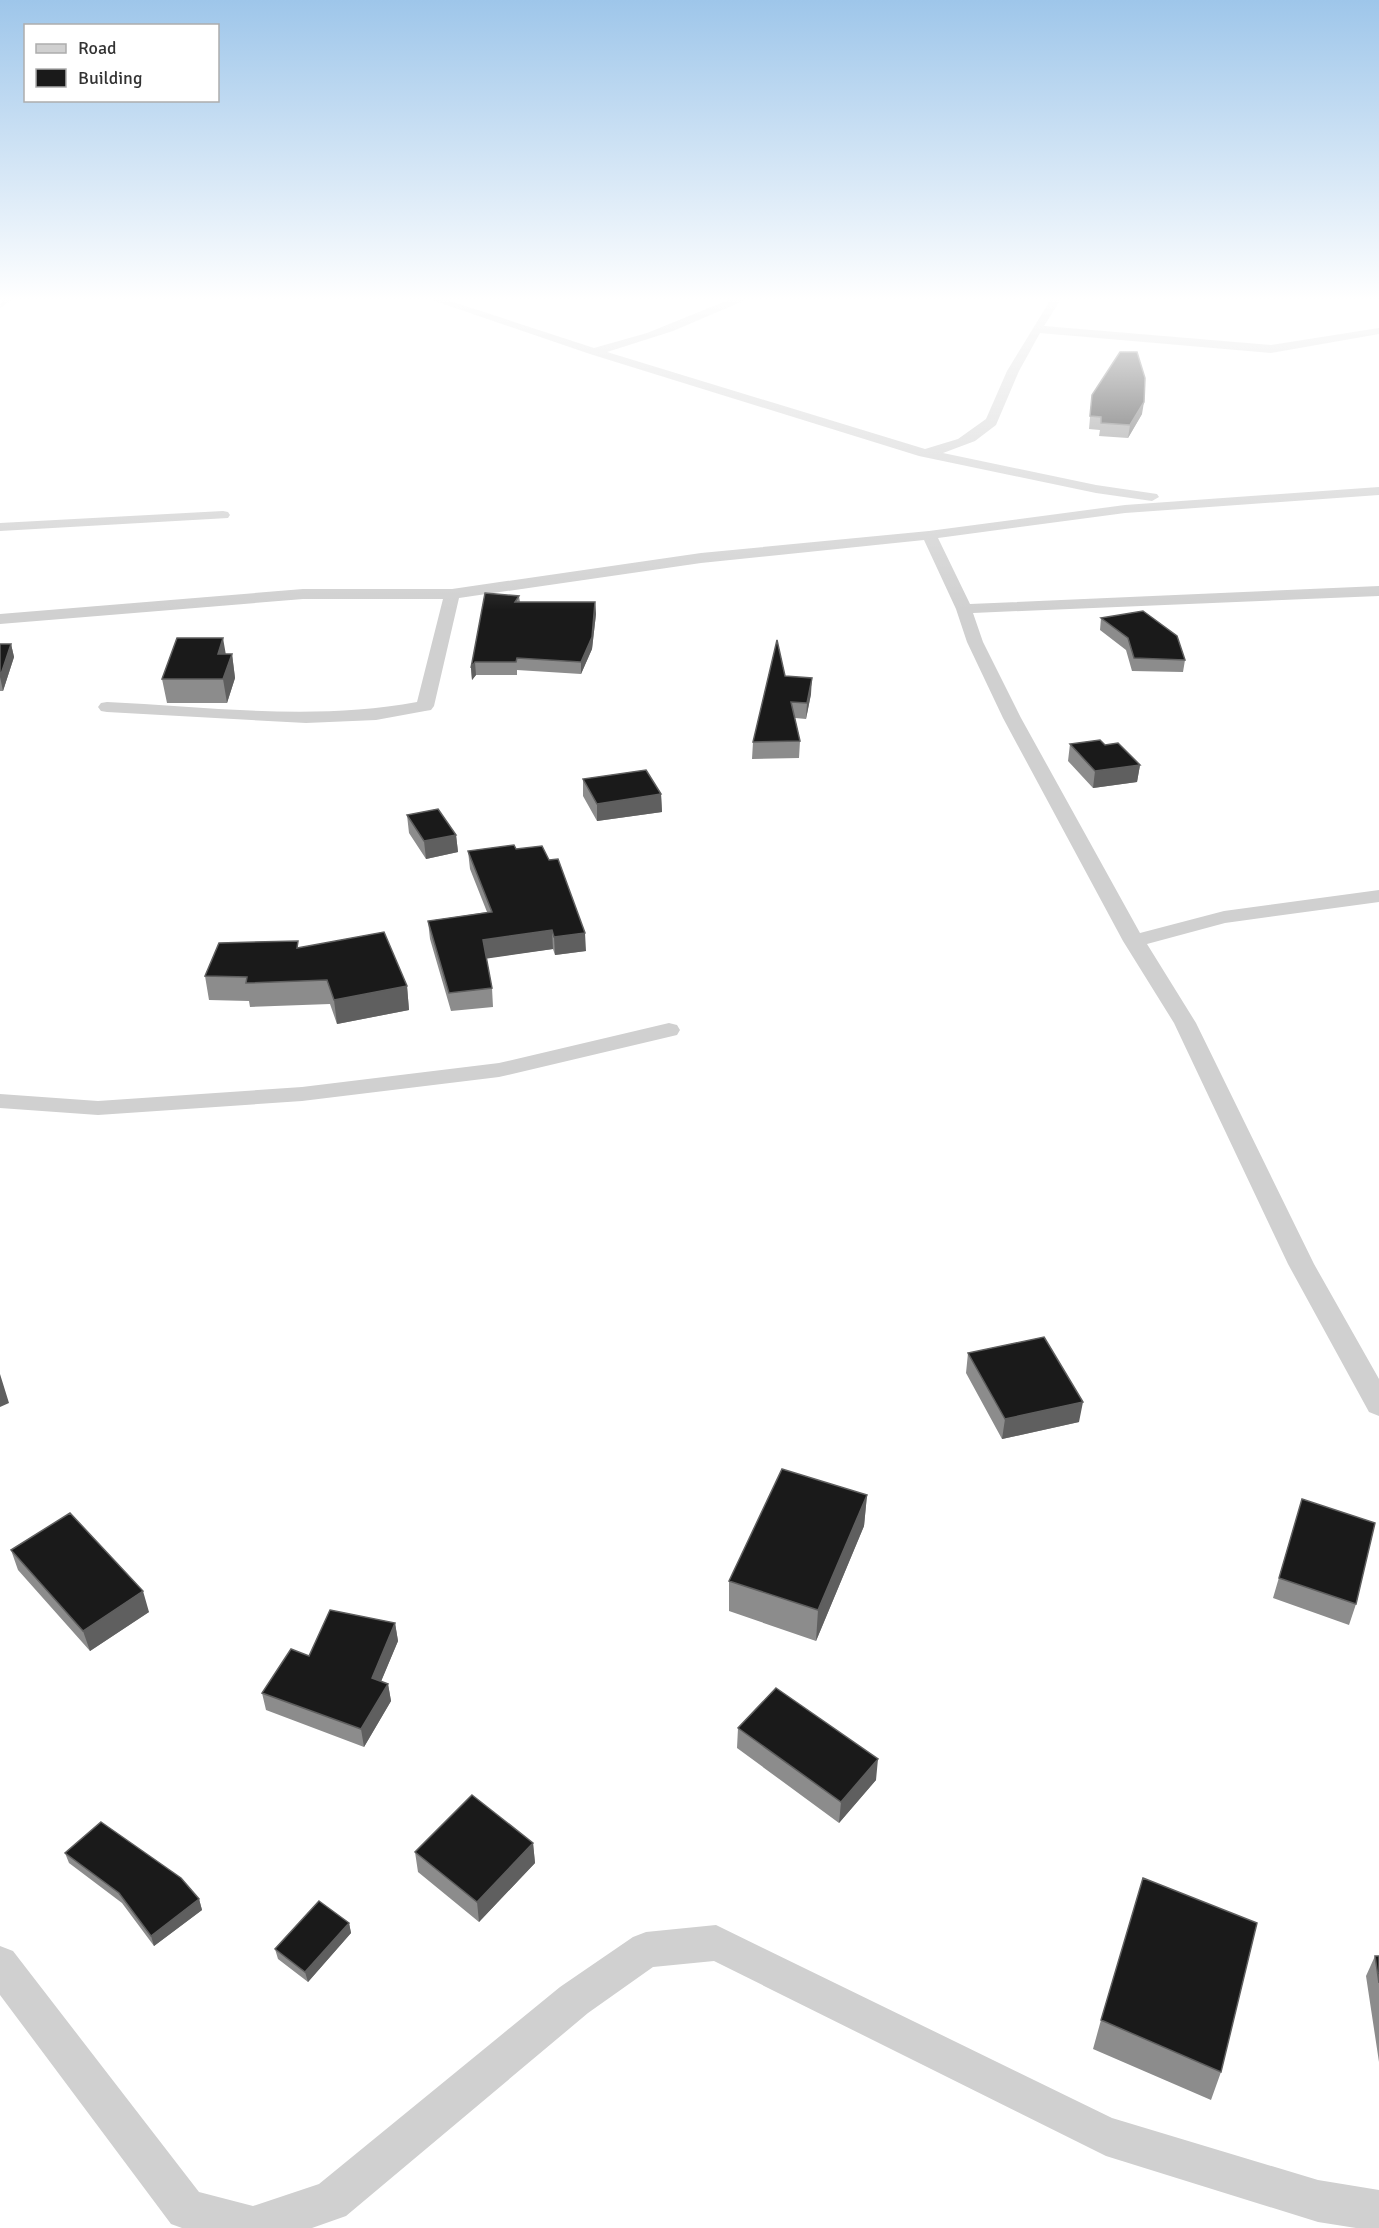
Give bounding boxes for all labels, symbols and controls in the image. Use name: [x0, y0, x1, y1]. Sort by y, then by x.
legend: [24, 24, 219, 102]
text: Road: [78, 37, 117, 59]
text: Building: [78, 67, 142, 89]

